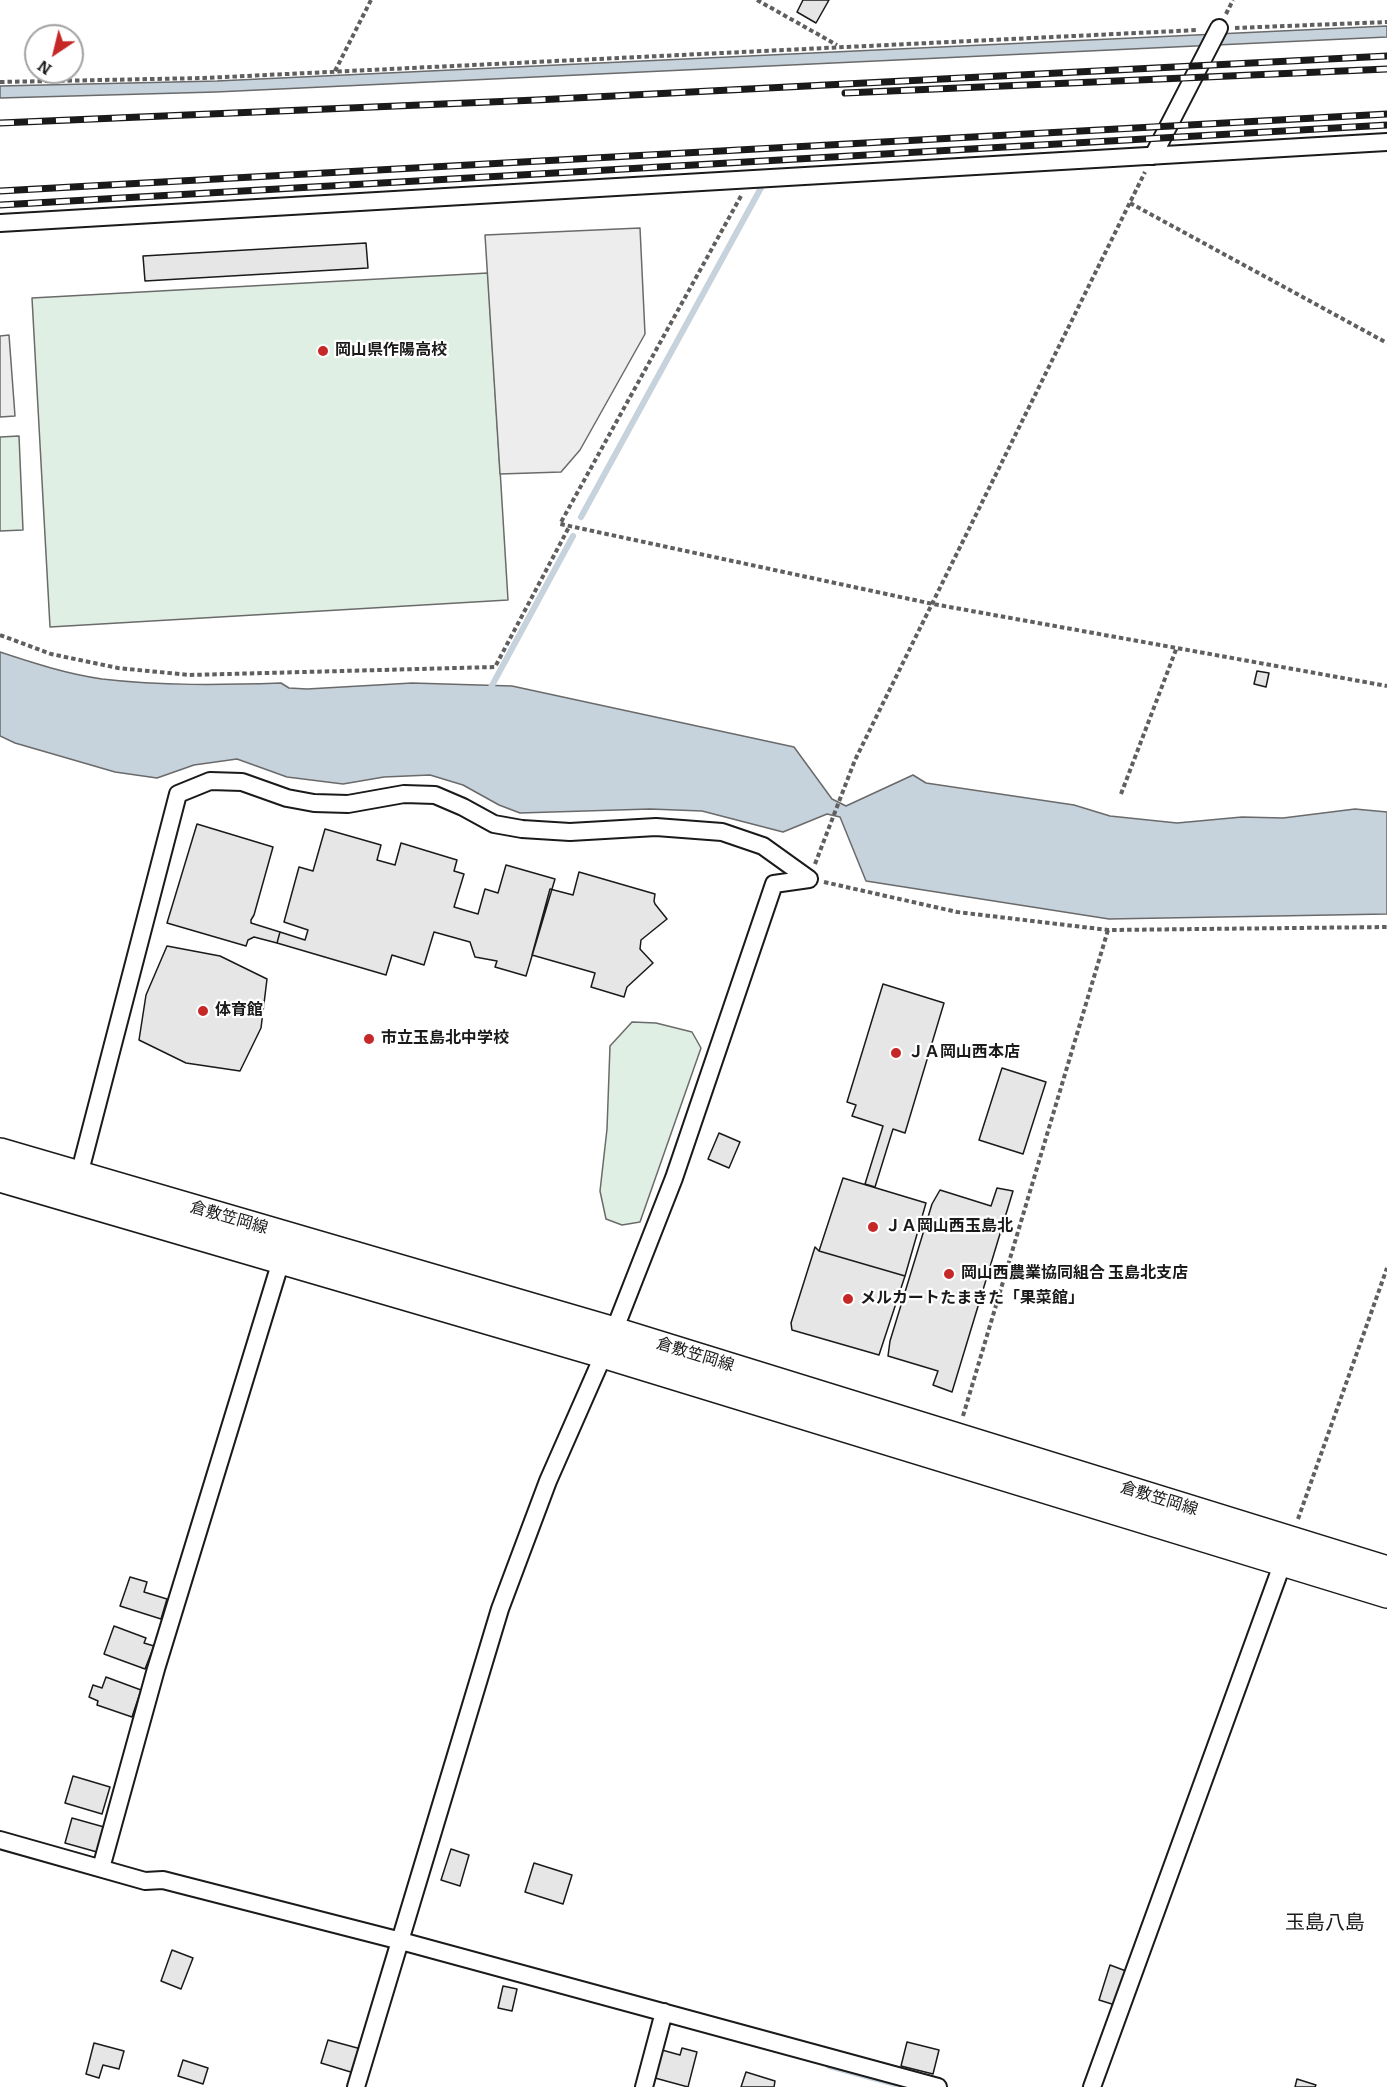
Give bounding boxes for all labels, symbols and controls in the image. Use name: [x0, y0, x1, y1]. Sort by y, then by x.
north arrow: [24, 24, 84, 84]
text: N: [34, 56, 55, 79]
place label: 岡山県作陽高校: [335, 341, 447, 361]
marker: 岡山県作陽高校: [316, 344, 330, 358]
place label: 体育館: [215, 1001, 263, 1021]
marker: 体育館: [196, 1004, 210, 1018]
place label: 市立玉島北中学校: [381, 1029, 509, 1049]
marker: 市立玉島北中学校: [362, 1032, 376, 1046]
place label: ＪＡ岡山西本店: [908, 1043, 1020, 1063]
marker: ＪＡ岡山西本店: [889, 1046, 903, 1060]
street label: 倉敷笠岡線: [188, 1198, 270, 1238]
place label: ＪＡ岡山西玉島北: [885, 1217, 1013, 1237]
marker: ＪＡ岡山西玉島北: [866, 1220, 880, 1234]
place label: 岡山西農業協同組合 玉島北支店: [961, 1264, 1188, 1284]
marker: 岡山西農業協同組合 玉島北支店: [942, 1267, 956, 1281]
place label: メルカートたまきた「果菜館」: [860, 1289, 1084, 1309]
marker: メルカートたまきた「果菜館」: [841, 1292, 855, 1306]
street label: 倉敷笠岡線: [654, 1334, 736, 1376]
street label: 倉敷笠岡線: [1118, 1478, 1200, 1520]
district label: 玉島八島: [1285, 1911, 1365, 1935]

